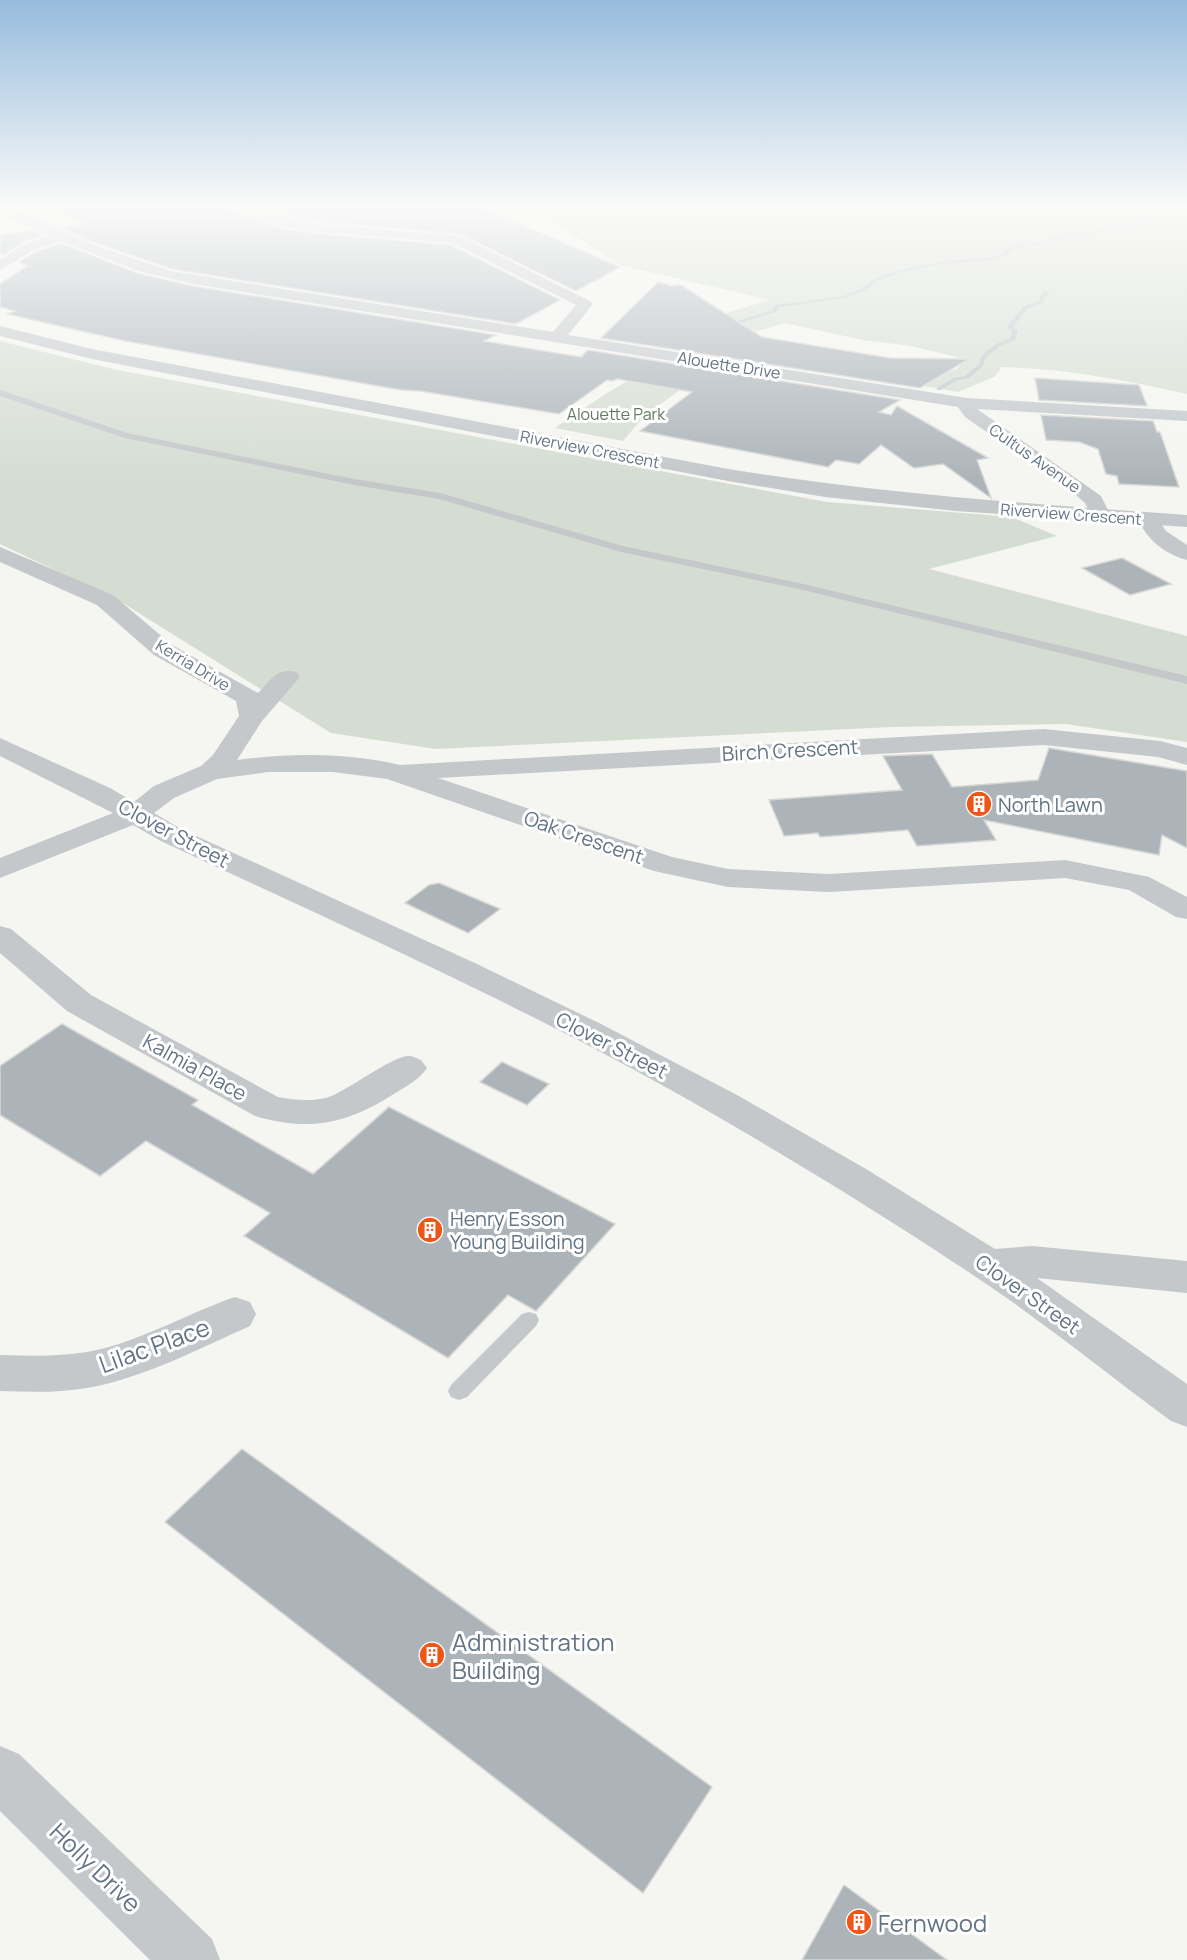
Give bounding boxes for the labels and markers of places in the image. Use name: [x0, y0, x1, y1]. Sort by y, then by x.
building icon: North Lawn: [964, 789, 994, 819]
place label: North Lawn: [998, 791, 1103, 818]
place label: Henry Esson Young Building: [450, 1205, 585, 1255]
building icon: Henry Esson Young Building: [415, 1215, 445, 1245]
place label: Administration Building: [452, 1625, 615, 1686]
building icon: Administration Building: [417, 1640, 447, 1670]
place label: Fernwood: [878, 1906, 987, 1939]
building icon: Fernwood: [844, 1907, 874, 1937]

